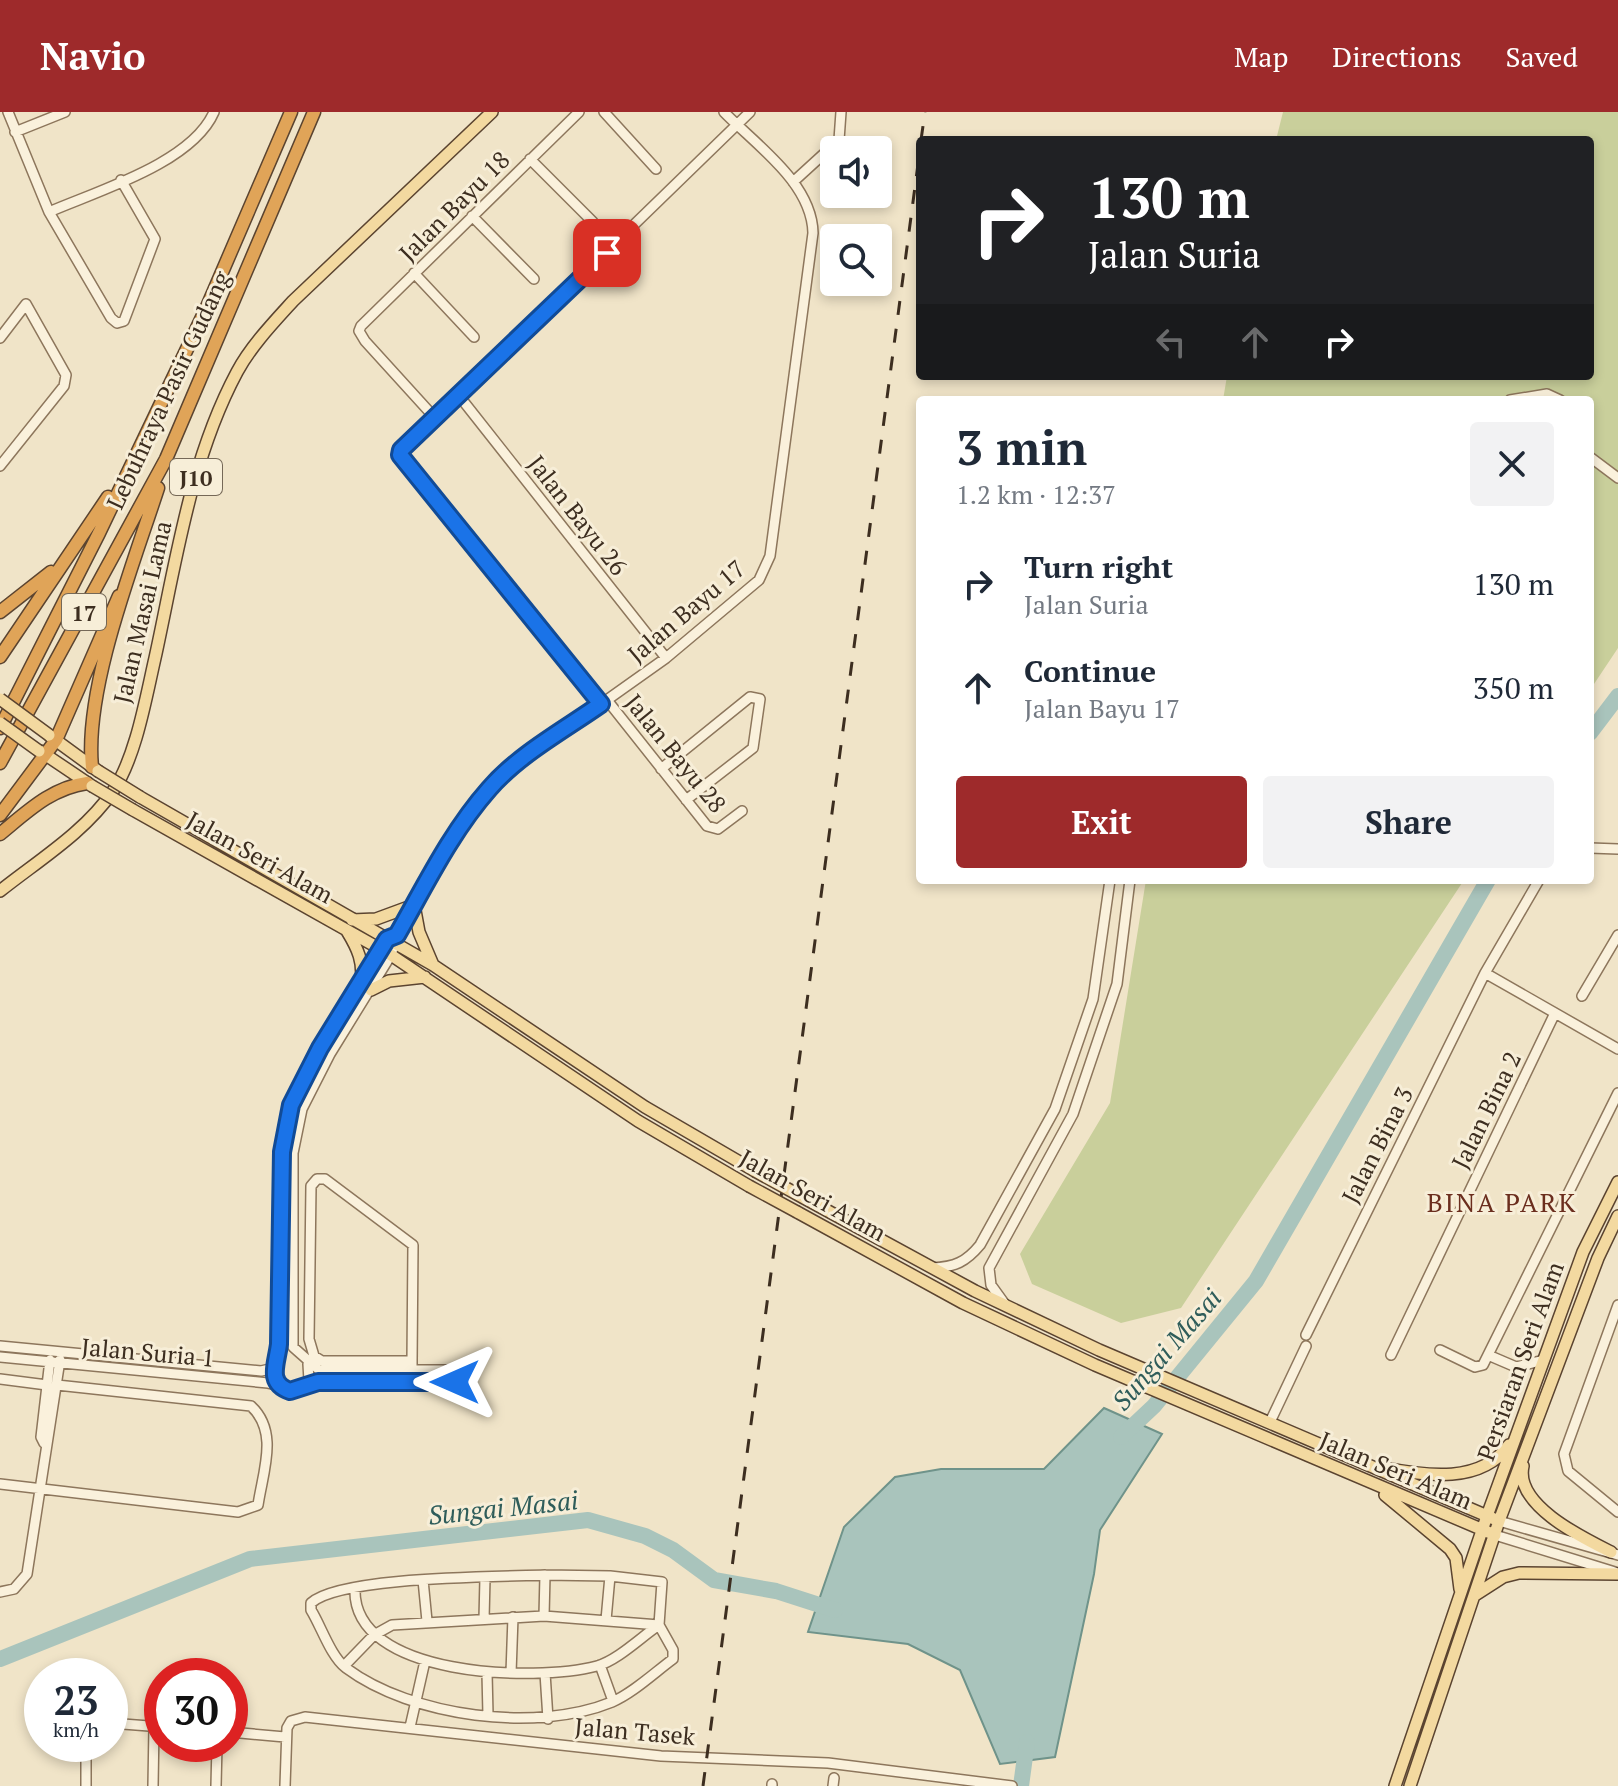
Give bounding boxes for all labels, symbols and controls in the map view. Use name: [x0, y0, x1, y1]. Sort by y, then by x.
text: Navio: [40, 31, 146, 81]
text: Map: [1234, 38, 1288, 75]
text: Directions: [1332, 38, 1462, 75]
text: Saved: [1506, 38, 1578, 75]
map controls: [820, 136, 892, 296]
button: sound: [820, 136, 892, 208]
street label: Jalan Bayu 18: [392, 144, 516, 268]
text: 130 m: [1088, 160, 1250, 234]
icon: right: [956, 168, 1060, 272]
pin: [573, 219, 641, 287]
button: search: [820, 224, 892, 296]
icon: arrive: [585, 231, 629, 275]
text: Jalan Suria: [1088, 231, 1260, 278]
street label: Lebuhraya Pasir Gudang: [99, 265, 237, 514]
icon: left: [1149, 320, 1193, 364]
icon: ahead: [1233, 320, 1277, 364]
icon: right: [1317, 320, 1361, 364]
text: 3 min: [956, 415, 1087, 479]
button: close: [1470, 422, 1554, 506]
street label: Jalan Bayu 26: [521, 448, 635, 582]
road number: J10: [170, 459, 222, 495]
text: 1.2 km · 12:37: [956, 477, 1116, 511]
street label: Jalan Masai Lama: [105, 518, 179, 706]
text: Turn right: [1024, 547, 1173, 587]
street label: Jalan Bayu 17: [621, 552, 751, 670]
icon: right: [956, 562, 1000, 606]
text: 130 m: [1473, 564, 1554, 604]
text: Jalan Suria: [1024, 587, 1149, 621]
road number: 17: [62, 594, 106, 630]
text: Continue: [1024, 651, 1156, 691]
icon: ahead: [956, 666, 1000, 710]
text: 350 m: [1473, 668, 1554, 708]
street label: Jalan Bayu 28: [618, 687, 734, 819]
text: Jalan Bayu 17: [1024, 691, 1180, 725]
button: Exit: [956, 776, 1247, 868]
button: Share: [1263, 776, 1554, 868]
street label: Jalan Seri Alam: [181, 804, 339, 911]
street label: Jalan Bina 2: [1444, 1046, 1528, 1174]
street label: Jalan Bina 3: [1334, 1081, 1420, 1209]
street label: Jalan Seri Alam: [734, 1142, 892, 1249]
district label: BINA PARK: [1427, 1185, 1577, 1219]
street label: Persiaran Seri Alam: [1469, 1257, 1571, 1465]
water label: Sungai Masai: [1104, 1281, 1228, 1417]
street label: Jalan Suria 1: [80, 1330, 216, 1374]
position arrow: [413, 1340, 497, 1424]
street label: Jalan Seri Alam: [1315, 1423, 1478, 1517]
water label: Sungai Masai: [426, 1482, 580, 1532]
speed limit sign: 30: [144, 1658, 248, 1762]
text: 23: [53, 1673, 99, 1726]
street label: Jalan Tasek: [573, 1710, 697, 1752]
text: km/h: [53, 1716, 99, 1743]

